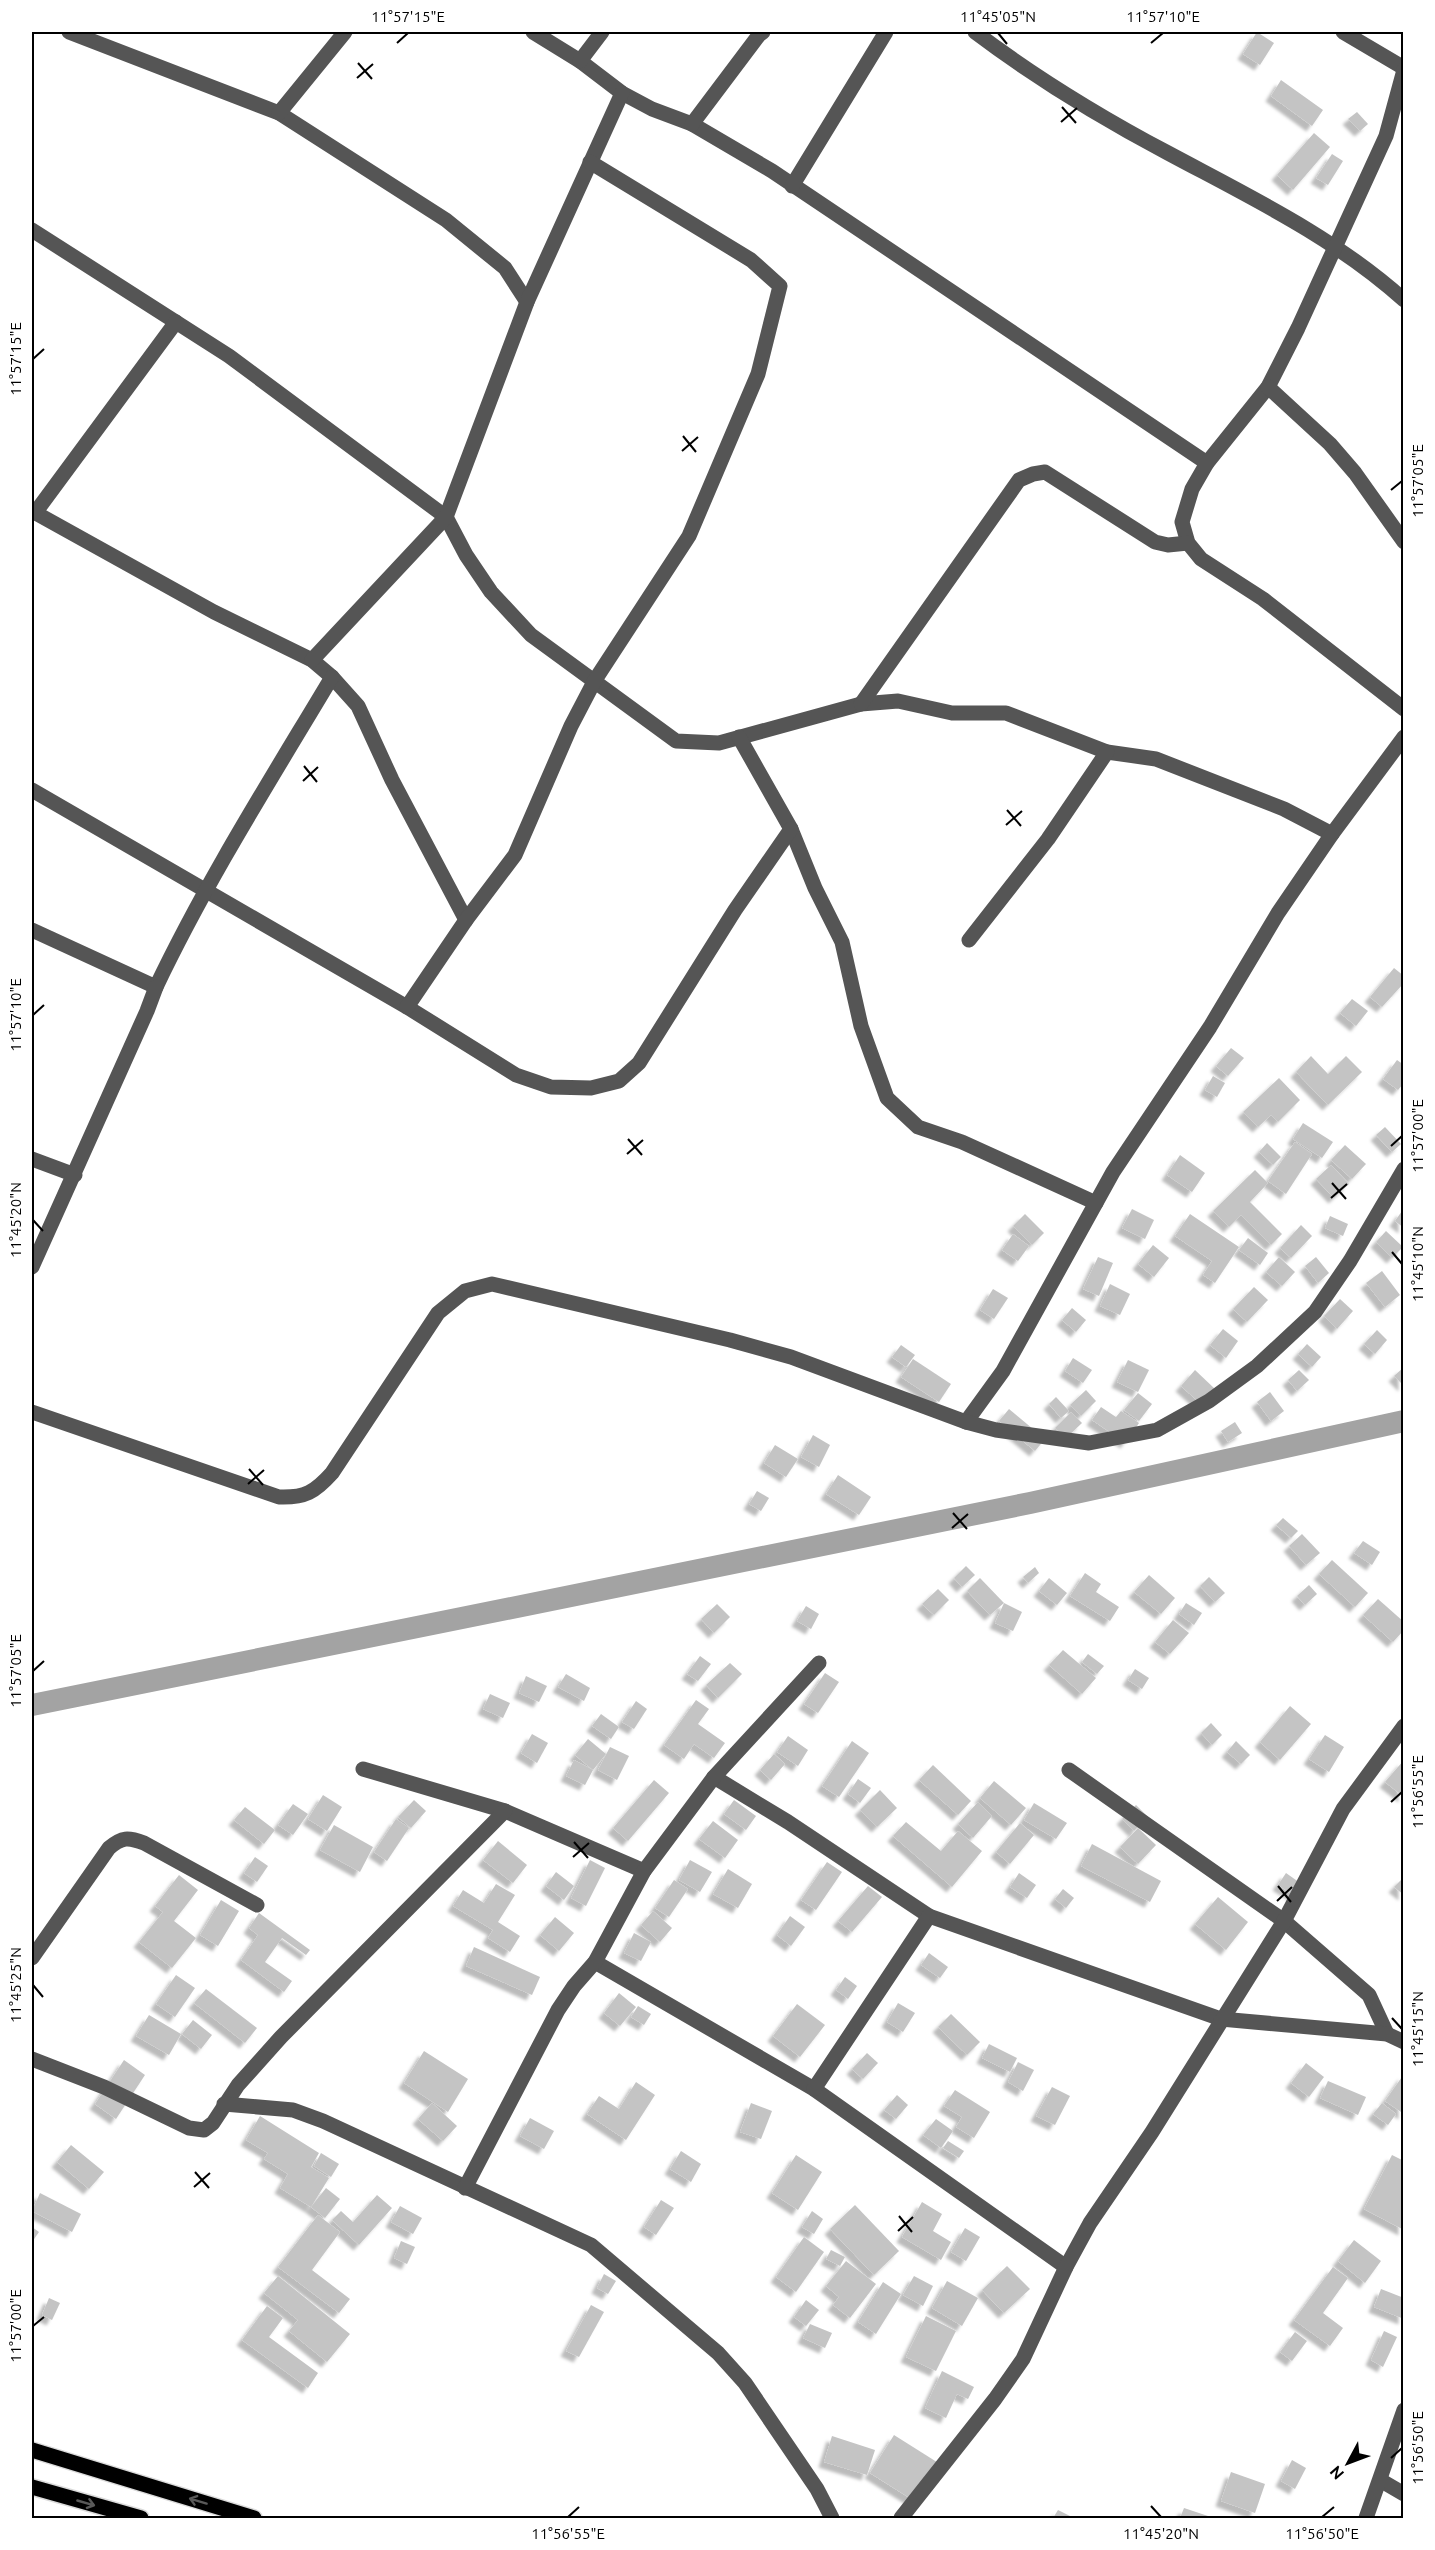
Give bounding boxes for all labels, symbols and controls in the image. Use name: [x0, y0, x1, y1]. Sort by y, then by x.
text: 11°57'15"E: [371, 8, 445, 25]
text: 11°45'05"N: [960, 8, 1036, 25]
text: 11°57'10"E: [1126, 8, 1200, 25]
text: 11°57'15"E: [7, 322, 24, 396]
text: 11°57'05"E: [1409, 444, 1426, 518]
text: 11°57'10"E: [7, 978, 24, 1052]
text: 11°57'00"E: [1409, 1099, 1426, 1173]
text: 11°45'20"N: [7, 1182, 24, 1258]
text: 11°45'10"N: [1409, 1226, 1426, 1302]
text: 11°57'05"E: [7, 1634, 24, 1708]
text: 11°56'55"E: [1409, 1755, 1426, 1829]
text: 11°45'25"N: [7, 1947, 24, 2023]
text: 11°45'15"N: [1409, 1991, 1426, 2067]
text: 11°57'00"E: [7, 2289, 24, 2363]
text: 11°56'50"E: [1409, 2411, 1426, 2485]
north arrow: [1318, 2433, 1378, 2493]
text: N: [1326, 2462, 1347, 2483]
one-way arrow: [189, 2495, 208, 2506]
one-way arrow: [76, 2498, 95, 2509]
text: 11°56'55"E: [531, 2525, 605, 2542]
text: 11°45'20"N: [1123, 2525, 1199, 2542]
text: 11°56'50"E: [1285, 2525, 1359, 2542]

